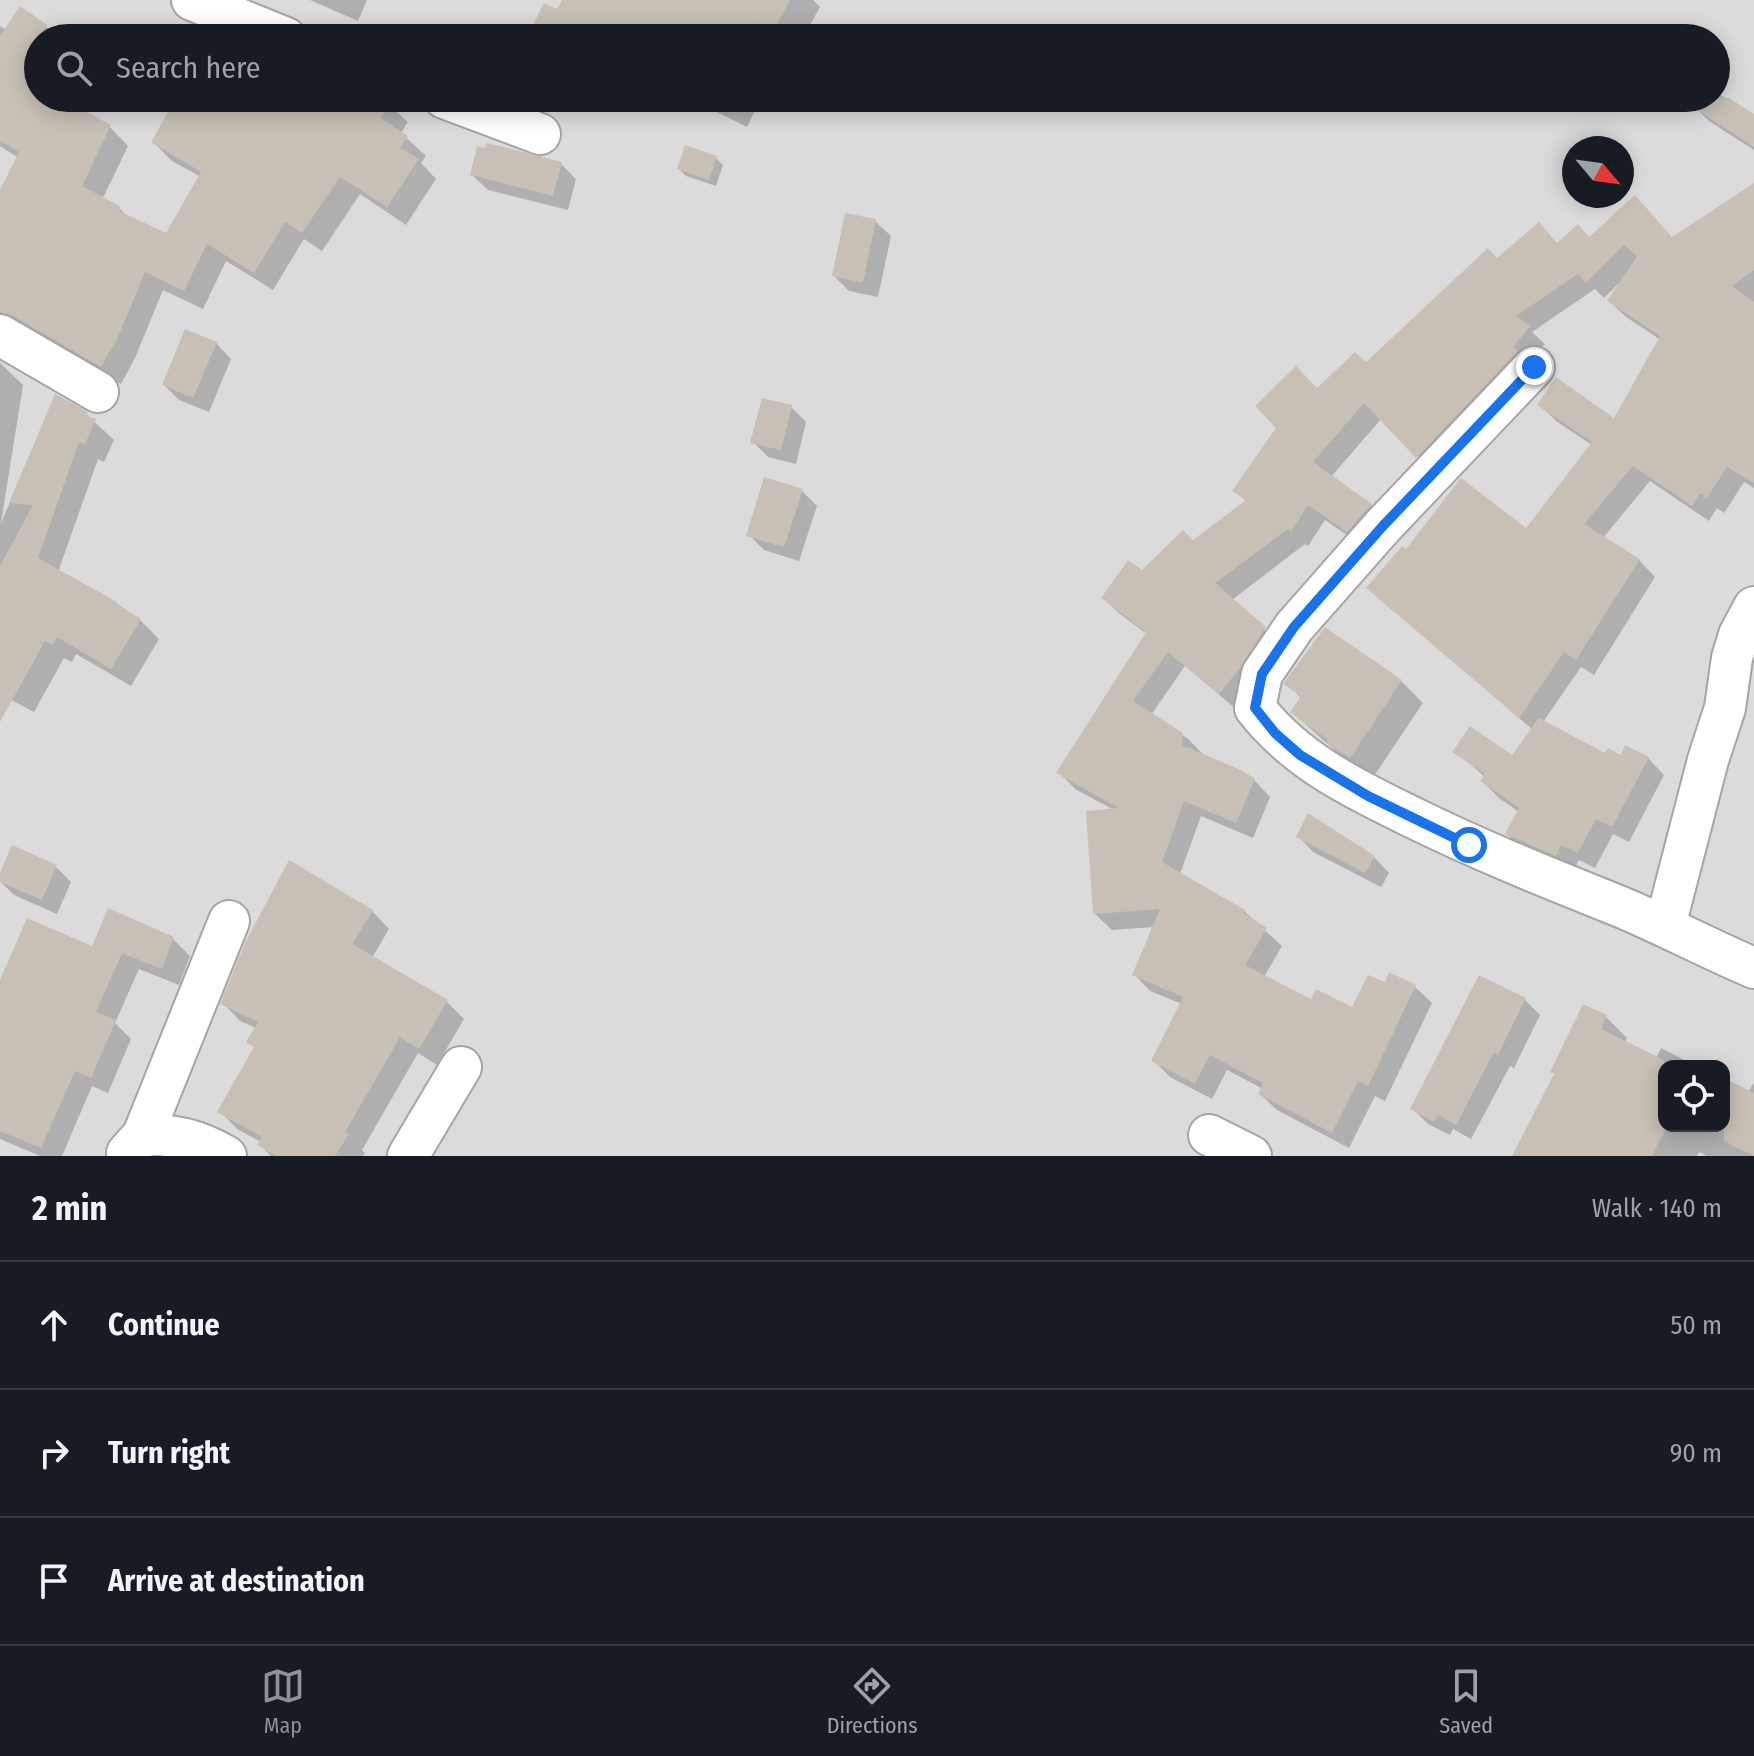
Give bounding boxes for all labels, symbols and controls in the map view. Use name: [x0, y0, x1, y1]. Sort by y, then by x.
search box: [24, 24, 1730, 112]
icon: search: [52, 46, 96, 90]
text: Search here: [116, 50, 261, 86]
north arrow: [1562, 136, 1634, 208]
route end: [1516, 349, 1552, 385]
route start: [1451, 827, 1487, 863]
map controls: [1658, 1060, 1730, 1132]
button: locate: [1658, 1060, 1730, 1132]
text: 2 min: [32, 1188, 107, 1229]
text: Walk · 140 m: [1592, 1193, 1722, 1224]
icon: ahead: [32, 1303, 76, 1347]
text: Continue: [108, 1307, 220, 1343]
text: 50 m: [1670, 1310, 1722, 1341]
icon: right: [32, 1431, 76, 1475]
text: Turn right: [108, 1435, 230, 1471]
text: 90 m: [1670, 1438, 1722, 1469]
icon: arrive: [32, 1559, 76, 1603]
text: Arrive at destination: [108, 1563, 365, 1599]
tab: Map: [261, 1664, 305, 1739]
tab: Directions: [827, 1664, 918, 1739]
tab: Saved: [1439, 1664, 1493, 1739]

